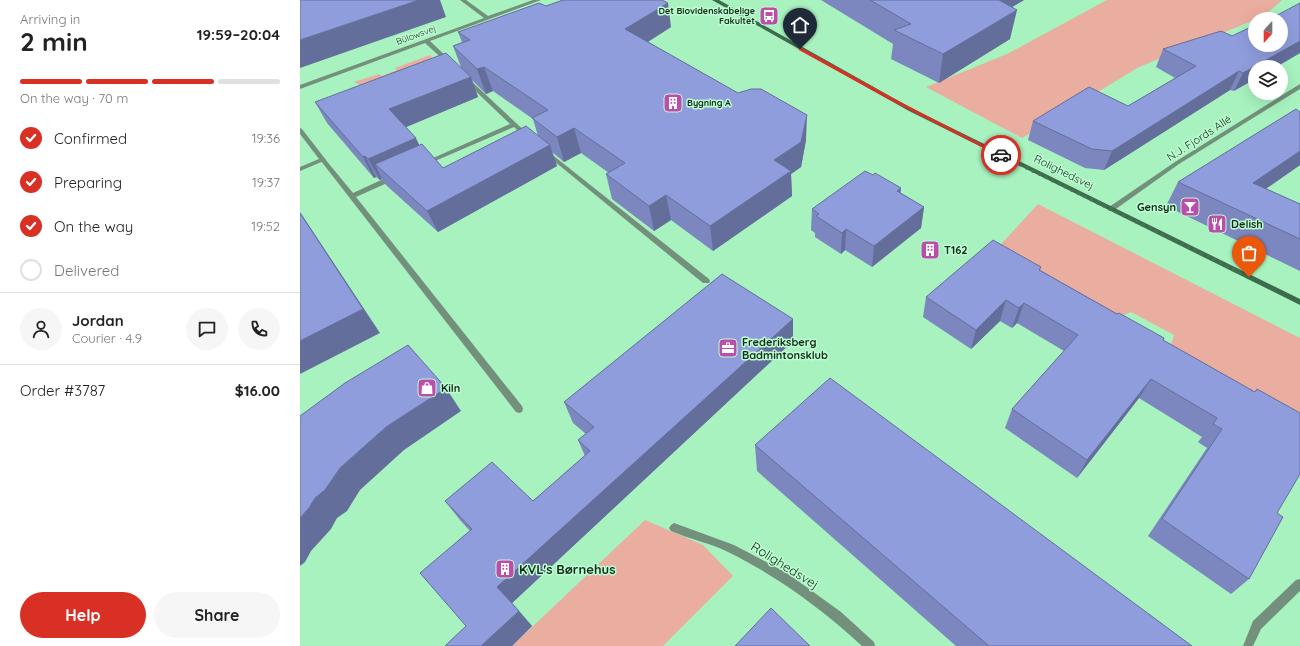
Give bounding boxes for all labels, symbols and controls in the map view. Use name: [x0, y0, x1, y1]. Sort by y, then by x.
place label: Det Biovidenskabelige Fakultet: [658, 5, 755, 26]
bus stop icon: Det Biovidenskabelige Fakultet: [758, 5, 780, 27]
pin: [783, 8, 817, 49]
text: Arriving in: [20, 11, 80, 27]
north arrow: [1248, 12, 1288, 52]
map controls: [1248, 12, 1288, 100]
icon: home: [789, 14, 811, 36]
street label: Bülowsvej: [394, 22, 437, 47]
text: 2 min: [20, 25, 88, 58]
text: 19:59–20:04: [197, 25, 280, 44]
button: layers: [1248, 60, 1288, 100]
text: On the way · 70 m: [20, 90, 128, 106]
building icon: Bygning A: [662, 92, 684, 114]
place label: Bygning A: [687, 97, 731, 108]
street label: N.J. Fjords Allé: [1164, 112, 1234, 164]
icon: check: [20, 127, 42, 149]
text: Confirmed: [54, 129, 127, 148]
text: 19:36: [252, 130, 280, 146]
courier: [981, 135, 1021, 175]
icon: car: [990, 144, 1012, 166]
street label: Rolighedsvej: [1032, 151, 1096, 193]
icon: check: [20, 171, 42, 193]
text: Preparing: [54, 173, 122, 192]
text: 19:37: [252, 174, 280, 190]
bar icon: Gensyn: [1179, 196, 1201, 218]
place label: Gensyn: [1137, 200, 1176, 214]
restaurant icon: Delish: [1206, 213, 1228, 235]
icon: check: [20, 215, 42, 237]
text: On the way: [54, 217, 133, 236]
place label: Delish: [1231, 217, 1263, 231]
text: 19:52: [251, 218, 280, 234]
pin: [1232, 236, 1266, 277]
building icon: T162: [919, 239, 941, 261]
icon: bag: [1238, 242, 1260, 264]
place label: T162: [944, 243, 968, 257]
text: Delivered: [54, 261, 119, 280]
button: person: [20, 308, 62, 350]
button: chat: [186, 308, 228, 350]
button: phone: [238, 308, 280, 350]
text: Jordan: [72, 311, 124, 330]
text: Courier · 4.9: [72, 330, 142, 346]
place label: Frederiksberg Badmintonsklub: [742, 335, 828, 362]
office icon: Frederiksberg Badmintonsklub: [717, 337, 739, 359]
shop icon: Kiln: [416, 377, 438, 399]
text: Order #3787: [20, 381, 105, 400]
text: $16.00: [235, 381, 280, 400]
place label: Kiln: [441, 381, 460, 395]
street label: Rolighedsvej: [748, 538, 822, 592]
building icon: KVL's Børnehus: [494, 558, 516, 580]
place label: KVL's Børnehus: [519, 561, 615, 577]
button: Help: [20, 592, 146, 638]
button: Share: [154, 592, 280, 638]

